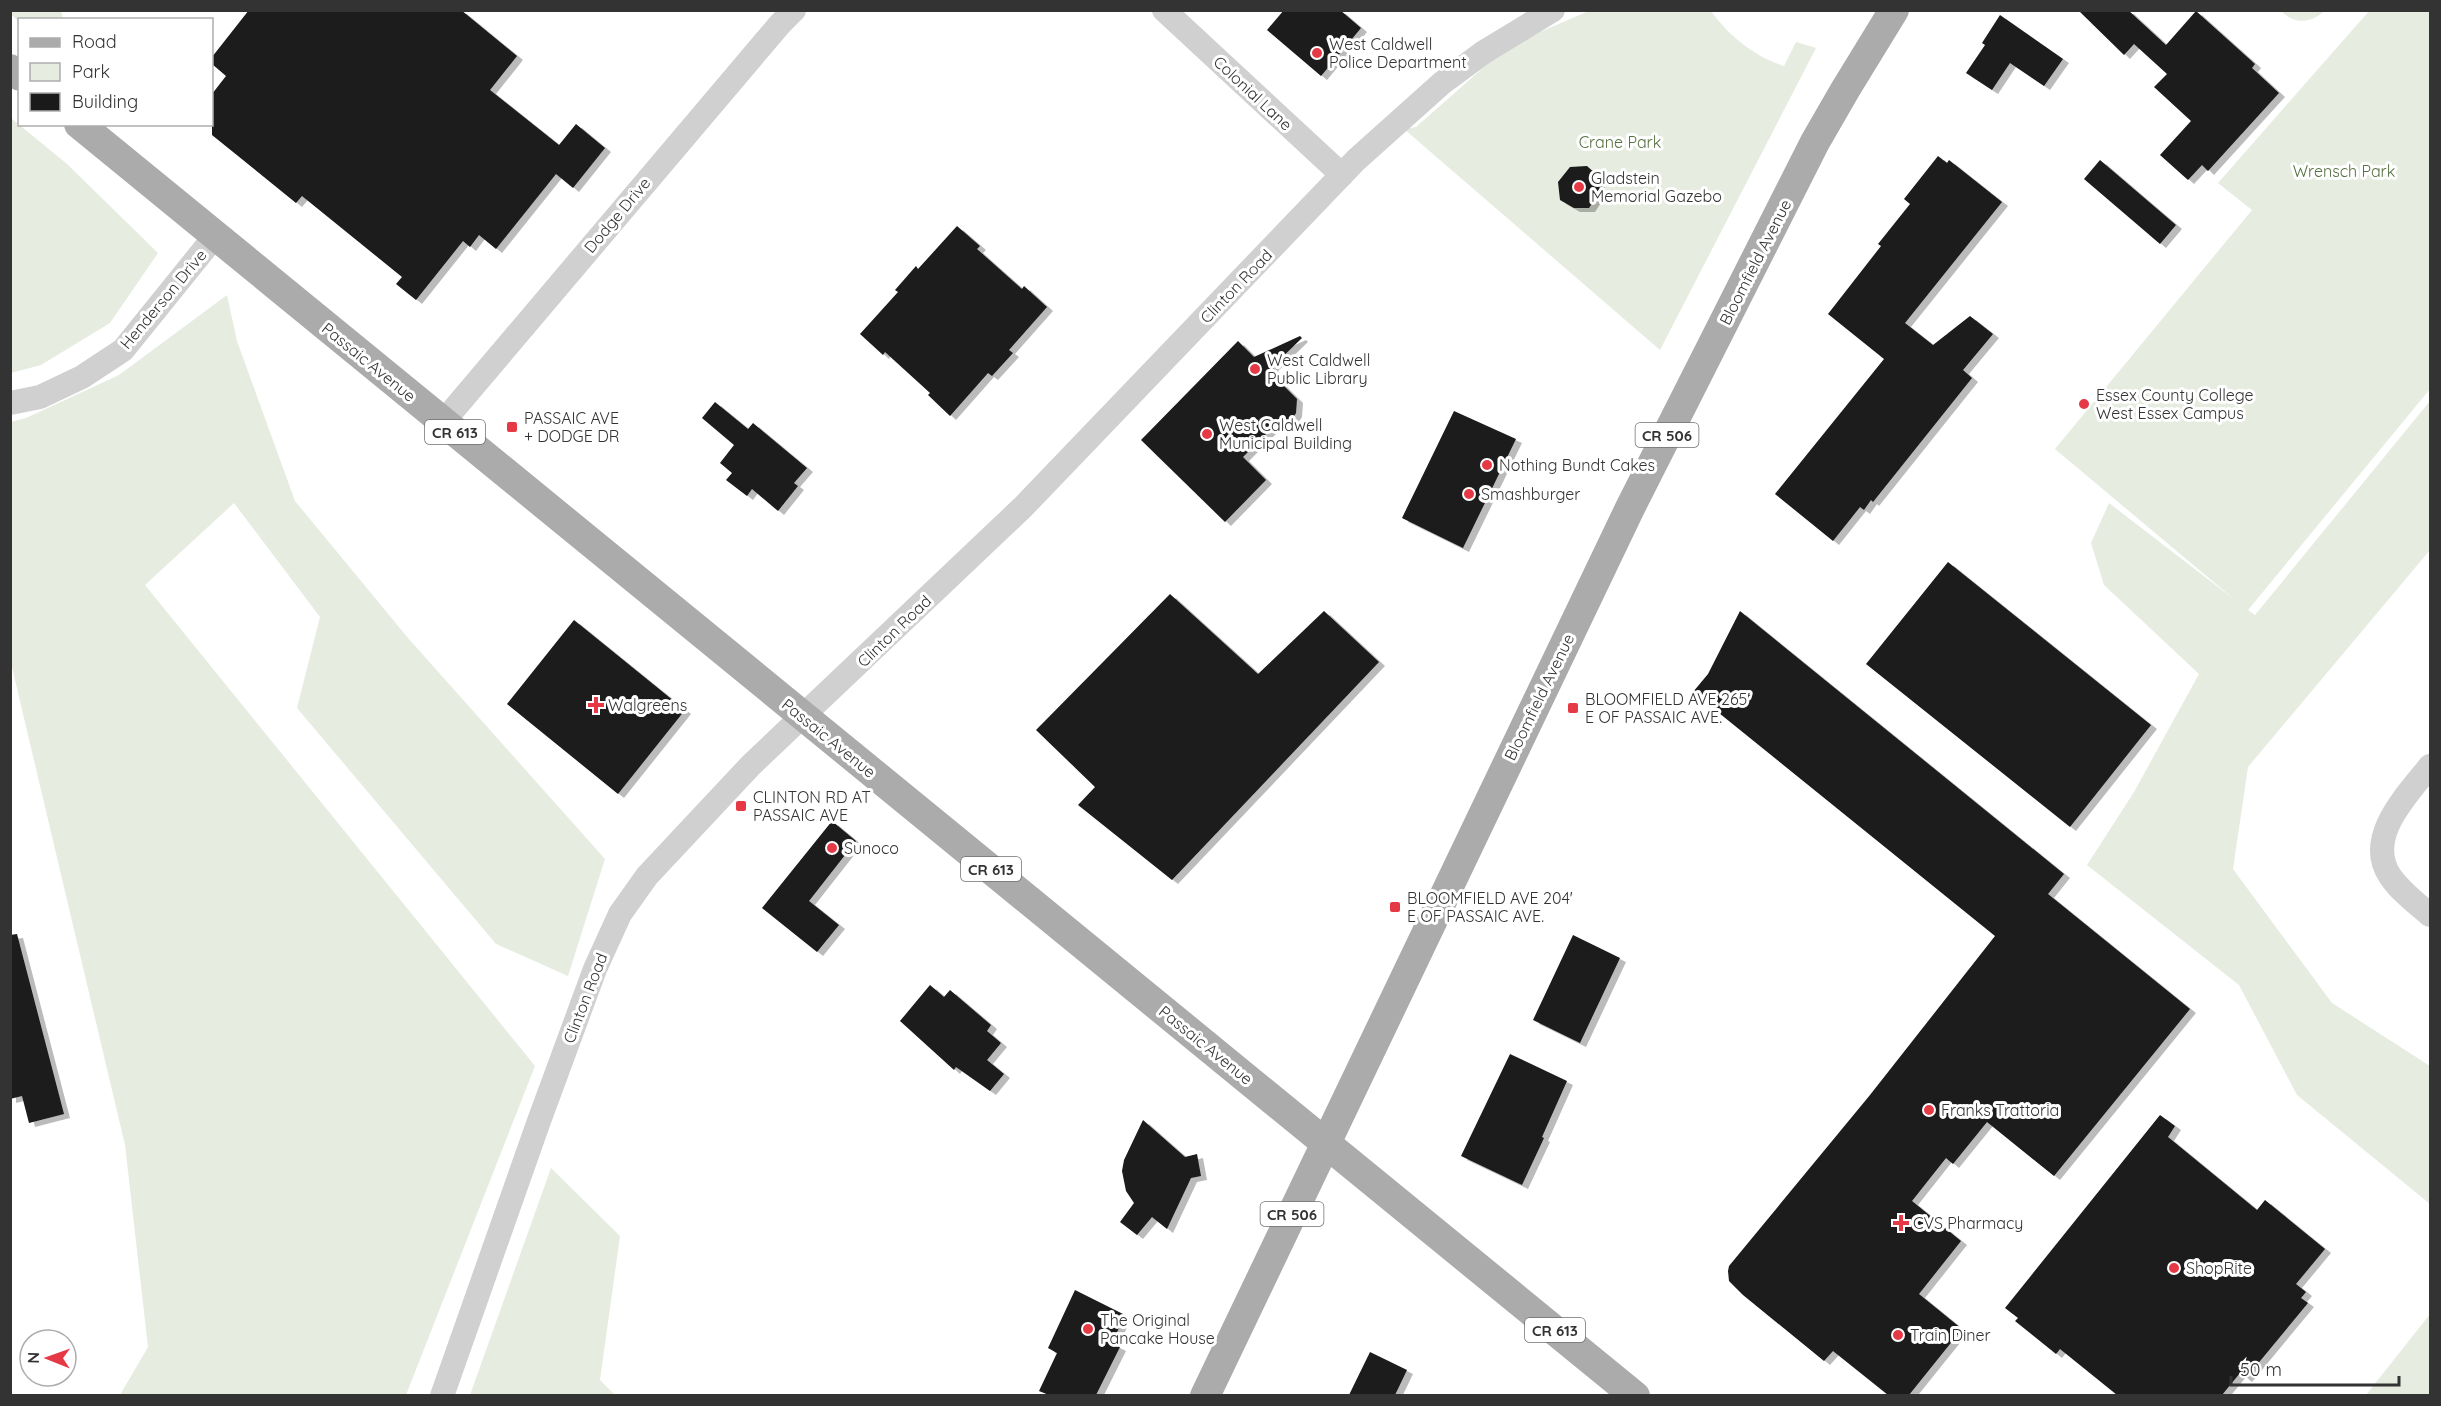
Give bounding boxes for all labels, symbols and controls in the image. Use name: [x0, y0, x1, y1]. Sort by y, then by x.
legend: [18, 18, 213, 126]
text: Road: [72, 30, 117, 53]
place label: West Caldwell Police Department: [1329, 34, 1467, 72]
marker: West Caldwell Police Department: [1310, 46, 1324, 60]
street label: Colonial Lane: [1210, 52, 1296, 134]
text: Park: [72, 60, 110, 83]
text: Building: [72, 90, 138, 113]
park label: Crane Park: [1579, 132, 1661, 152]
park label: Wrensch Park: [2293, 161, 2395, 181]
place label: Gladstein Memorial Gazebo: [1591, 168, 1722, 206]
street label: Dodge Drive: [580, 173, 654, 257]
marker: Gladstein Memorial Gazebo: [1572, 180, 1586, 194]
street label: Bloomfield Avenue: [1715, 196, 1795, 328]
street label: Henderson Drive: [115, 245, 211, 353]
street label: Clinton Road: [1196, 245, 1276, 327]
street label: Passaic Avenue: [318, 318, 420, 406]
place label: West Caldwell Public Library: [1267, 350, 1370, 388]
marker: West Caldwell Public Library: [1248, 362, 1262, 376]
place label: Essex County College West Essex Campus: [2096, 385, 2253, 423]
marker: Essex County College West Essex Campus: [2077, 397, 2091, 411]
place label: PASSAIC AVE + DODGE DR: [524, 408, 619, 446]
place label: West Caldwell Municipal Building: [1219, 415, 1352, 453]
road number: CR 613: [425, 420, 485, 444]
marker: PASSAIC AVE + DODGE DR: [505, 420, 519, 434]
road number: CR 506: [1636, 423, 1698, 447]
marker: West Caldwell Municipal Building: [1200, 427, 1214, 441]
place label: Nothing Bundt Cakes: [1499, 455, 1655, 475]
marker: Nothing Bundt Cakes: [1480, 458, 1494, 472]
place label: Smashburger: [1481, 484, 1580, 504]
marker: Smashburger: [1462, 487, 1476, 501]
street label: Clinton Road: [853, 591, 935, 671]
street label: Bloomfield Avenue: [1500, 630, 1578, 764]
place label: BLOOMFIELD AVE 265' E OF PASSAIC AVE.: [1585, 689, 1750, 727]
street label: Passaic Avenue: [778, 694, 880, 782]
place label: Walgreens: [608, 695, 687, 715]
marker: Walgreens: [589, 698, 603, 712]
marker: BLOOMFIELD AVE 265' E OF PASSAIC AVE.: [1566, 701, 1580, 715]
place label: CLINTON RD AT PASSAIC AVE: [753, 787, 871, 825]
marker: CLINTON RD AT PASSAIC AVE: [734, 799, 748, 813]
place label: Sunoco: [844, 838, 899, 858]
marker: Sunoco: [825, 841, 839, 855]
road number: CR 613: [961, 857, 1021, 881]
place label: BLOOMFIELD AVE 204' E OF PASSAIC AVE.: [1407, 888, 1573, 926]
marker: BLOOMFIELD AVE 204' E OF PASSAIC AVE.: [1388, 900, 1402, 914]
street label: Clinton Road: [559, 950, 611, 1046]
street label: Passaic Avenue: [1155, 1001, 1257, 1089]
place label: Franks Trattoria: [1941, 1100, 2059, 1120]
marker: Franks Trattoria: [1922, 1103, 1936, 1117]
road number: CR 506: [1260, 1202, 1324, 1226]
place label: CVS Pharmacy: [1913, 1213, 2023, 1233]
marker: CVS Pharmacy: [1894, 1216, 1908, 1230]
place label: ShopRite: [2186, 1258, 2252, 1278]
marker: ShopRite: [2167, 1261, 2181, 1275]
place label: The Original Pancake House: [1100, 1310, 1215, 1348]
road number: CR 613: [1525, 1318, 1585, 1342]
marker: The Original Pancake House: [1081, 1322, 1095, 1336]
place label: Train Diner: [1910, 1325, 1991, 1345]
north arrow: [18, 1328, 78, 1388]
marker: Train Diner: [1891, 1328, 1905, 1342]
scale bar: [2231, 1349, 2399, 1387]
text: N: [23, 1352, 43, 1364]
text: 50 m: [2240, 1358, 2282, 1381]

